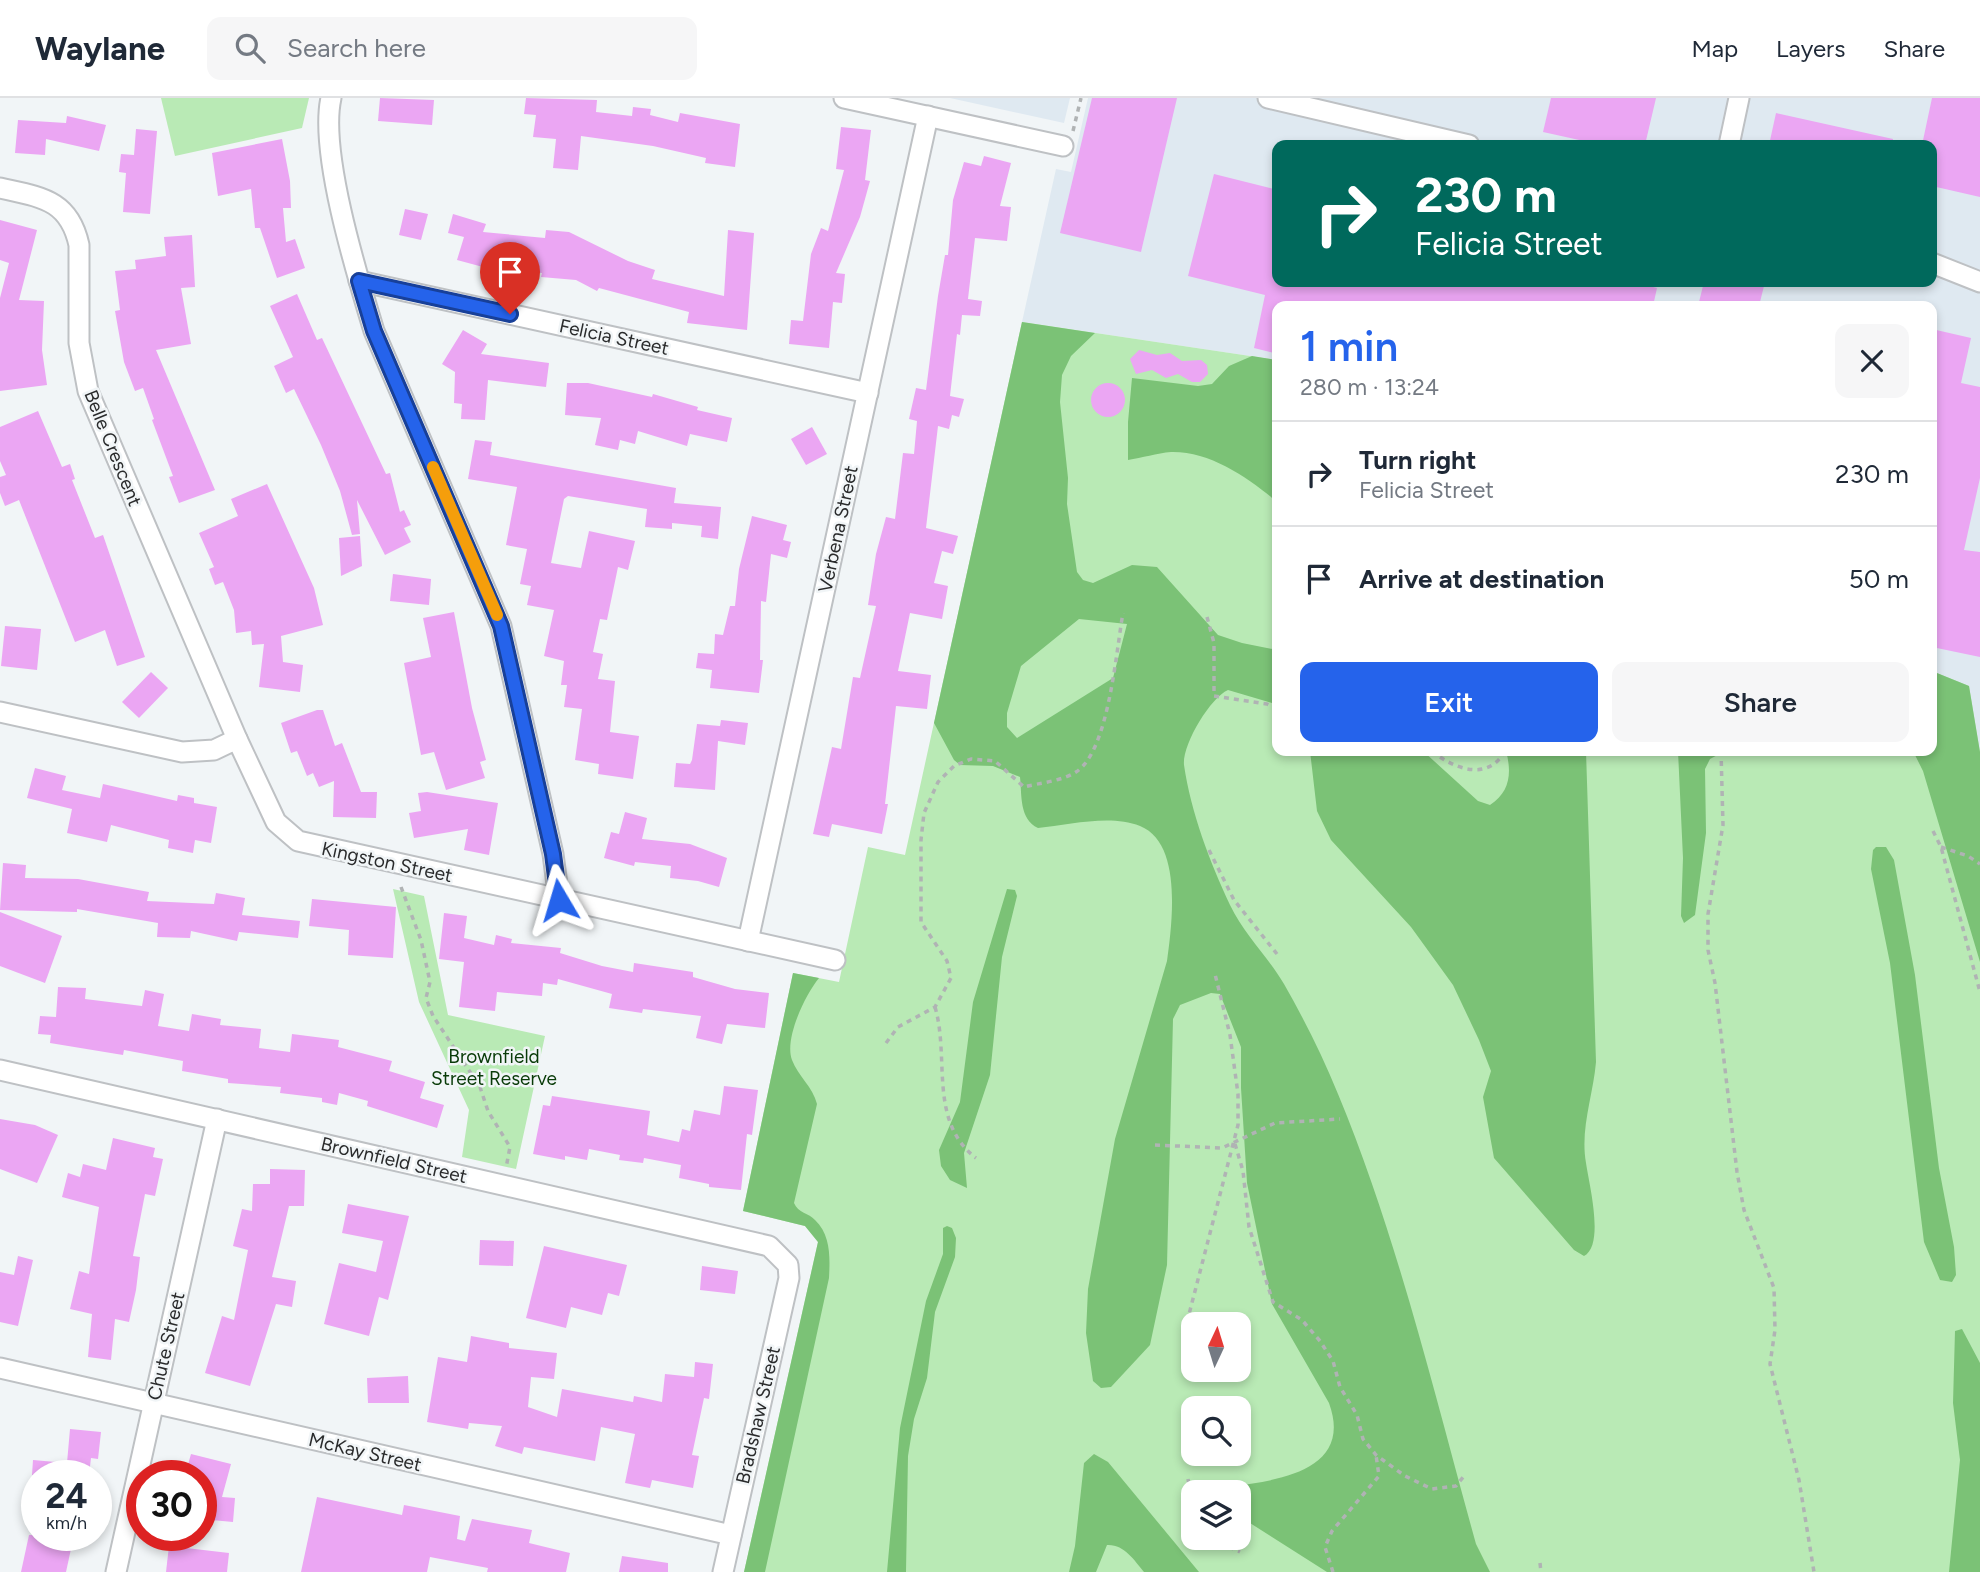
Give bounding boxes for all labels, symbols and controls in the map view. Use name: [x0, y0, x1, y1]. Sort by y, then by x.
search box: [207, 17, 697, 80]
text: Waylane: [35, 29, 165, 68]
icon: search: [231, 29, 269, 67]
text: Search here: [287, 32, 426, 64]
text: Map: [1691, 34, 1738, 63]
text: Layers: [1776, 34, 1845, 63]
text: Share: [1883, 34, 1945, 63]
text: 230 m: [1415, 165, 1557, 224]
icon: right: [1300, 168, 1391, 259]
text: Felicia Street: [1415, 225, 1603, 263]
pin: [480, 242, 540, 314]
icon: arrive: [491, 253, 529, 291]
street label: Felicia Street: [557, 314, 671, 360]
text: 1 min: [1300, 321, 1398, 372]
button: close: [1835, 324, 1909, 398]
text: 280 m · 13:24: [1300, 373, 1439, 401]
street label: Belle Crescent: [79, 387, 147, 509]
text: Turn right: [1359, 444, 1476, 476]
icon: right: [1300, 455, 1338, 493]
text: 230 m: [1835, 458, 1909, 490]
street label: Verbena Street: [813, 464, 863, 594]
text: Felicia Street: [1359, 476, 1494, 504]
icon: arrive: [1300, 560, 1338, 598]
text: Arrive at destination: [1359, 563, 1604, 595]
text: 50 m: [1849, 563, 1909, 595]
button: Exit: [1300, 662, 1598, 742]
button: Share: [1612, 662, 1909, 742]
street label: Kingston Street: [319, 837, 455, 887]
position arrow: [522, 863, 596, 937]
park label: Brownfield Street Reserve: [431, 1045, 557, 1090]
street label: Brownfield Street: [319, 1132, 469, 1188]
street label: Chute Street: [142, 1290, 190, 1402]
north arrow: [1181, 1312, 1251, 1382]
map controls: [1181, 1312, 1251, 1550]
street label: Bradshaw Street: [731, 1344, 785, 1486]
button: search: [1181, 1396, 1251, 1466]
street label: McKay Street: [306, 1428, 424, 1476]
speed limit sign: 30: [126, 1460, 217, 1551]
text: 24: [45, 1475, 88, 1517]
button: layers: [1181, 1480, 1251, 1550]
text: km/h: [46, 1512, 87, 1534]

